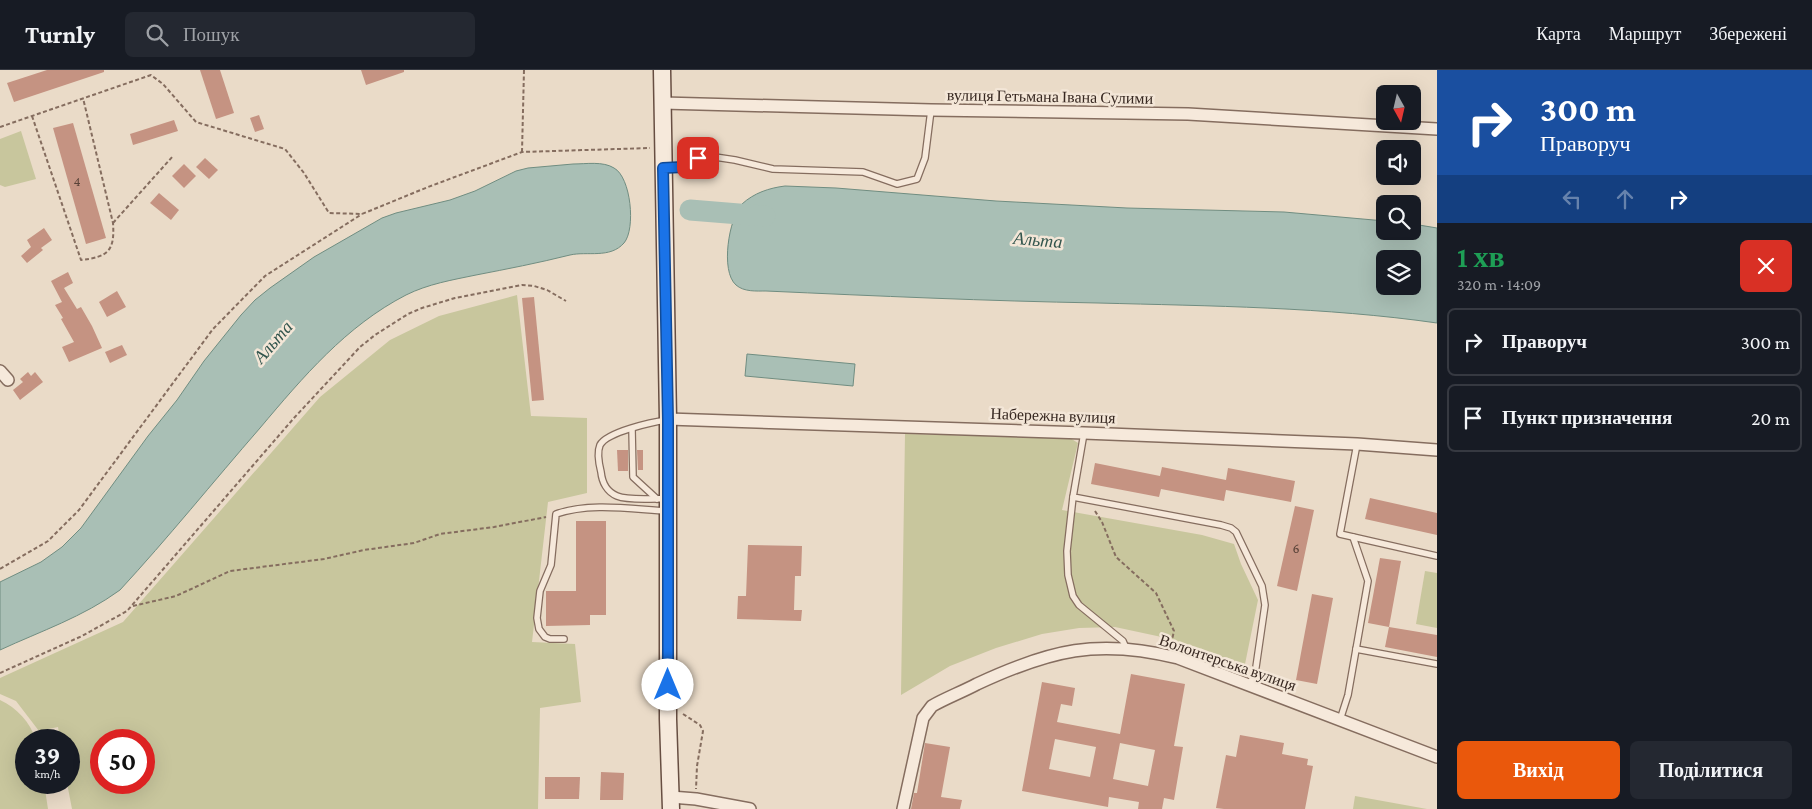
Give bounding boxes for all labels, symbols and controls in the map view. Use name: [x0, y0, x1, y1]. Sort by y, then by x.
search box: [125, 12, 475, 57]
text: Turnly: [25, 21, 95, 48]
icon: search: [143, 21, 171, 49]
text: Пошук: [183, 24, 239, 45]
text: Карта: [1536, 24, 1581, 44]
text: Маршрут: [1609, 24, 1681, 44]
text: Збережені: [1709, 24, 1787, 44]
north arrow: [1376, 85, 1421, 130]
map controls: [1376, 85, 1421, 295]
street label: вулиця Гетьмана Івана Сулими: [947, 86, 1154, 108]
icon: right: [1457, 90, 1522, 155]
text: 300 m: [1540, 90, 1636, 129]
text: Праворуч: [1540, 131, 1631, 156]
pin: [677, 137, 719, 179]
button: sound: [1376, 140, 1421, 185]
icon: arrive: [684, 144, 712, 172]
house number: 4: [73, 173, 81, 189]
icon: left: [1558, 185, 1586, 213]
icon: ahead: [1611, 185, 1639, 213]
icon: right: [1664, 185, 1692, 213]
button: search: [1376, 195, 1421, 240]
water label: Альта: [1012, 228, 1063, 252]
text: 1 хв: [1457, 240, 1505, 273]
button: close: [1740, 240, 1792, 292]
button: layers: [1376, 250, 1421, 295]
text: 320 m · 14:09: [1457, 276, 1541, 293]
water label: Альта: [249, 317, 297, 368]
icon: right: [1459, 328, 1487, 356]
text: Праворуч: [1502, 331, 1587, 352]
text: 300 m: [1741, 332, 1790, 353]
icon: arrive: [1459, 404, 1487, 432]
street label: Набережна вулиця: [990, 405, 1117, 427]
text: Пункт призначення: [1502, 407, 1672, 428]
text: 20 m: [1751, 408, 1790, 429]
house number: 6: [1292, 540, 1300, 556]
street label: Волонтерська вулиця: [1157, 631, 1299, 695]
position arrow: [641, 658, 693, 710]
speed limit sign: 50: [90, 729, 155, 794]
button: Вихід: [1457, 741, 1620, 799]
button: Поділитися: [1630, 741, 1792, 799]
text: 39: [35, 742, 60, 769]
text: km/h: [35, 767, 60, 781]

